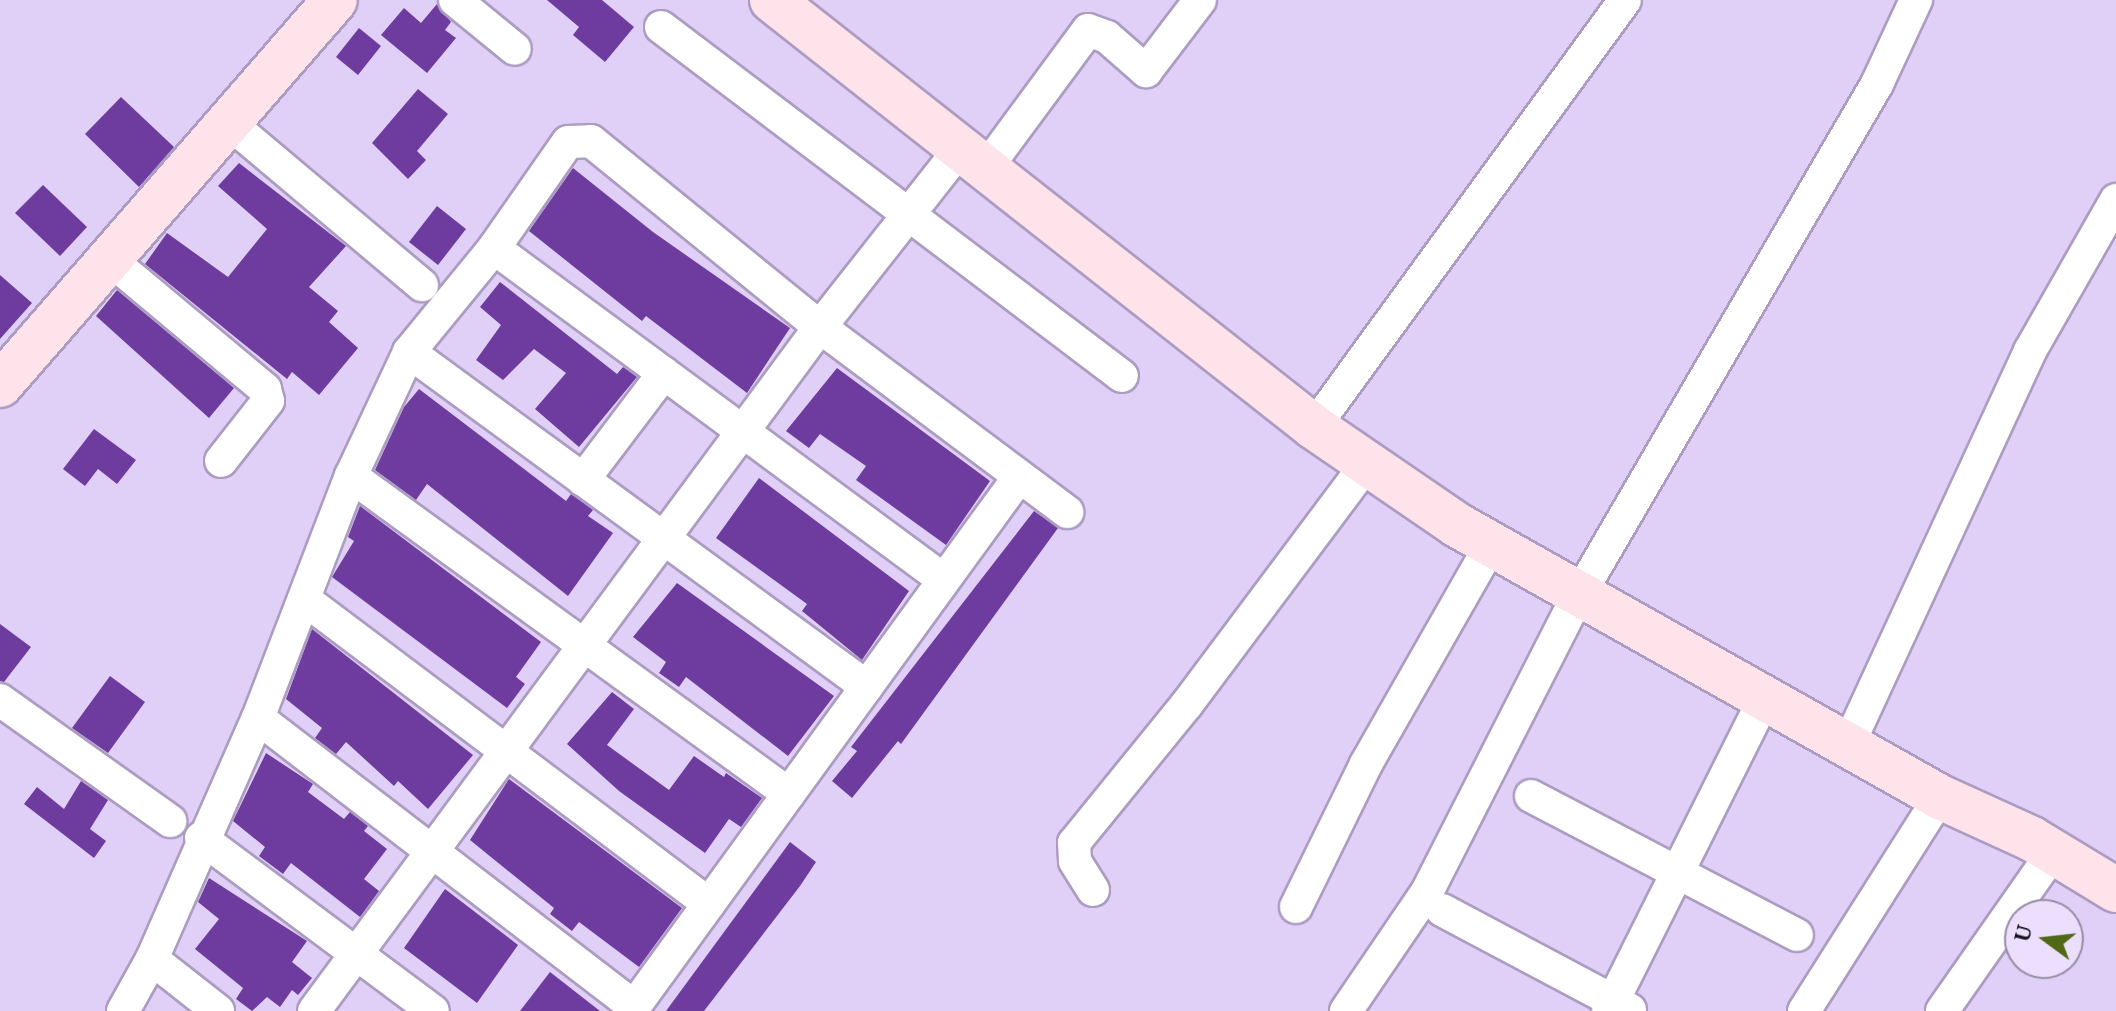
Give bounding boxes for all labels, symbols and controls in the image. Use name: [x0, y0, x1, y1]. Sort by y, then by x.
north arrow: [2004, 899, 2084, 979]
text: U: [2006, 922, 2038, 945]

